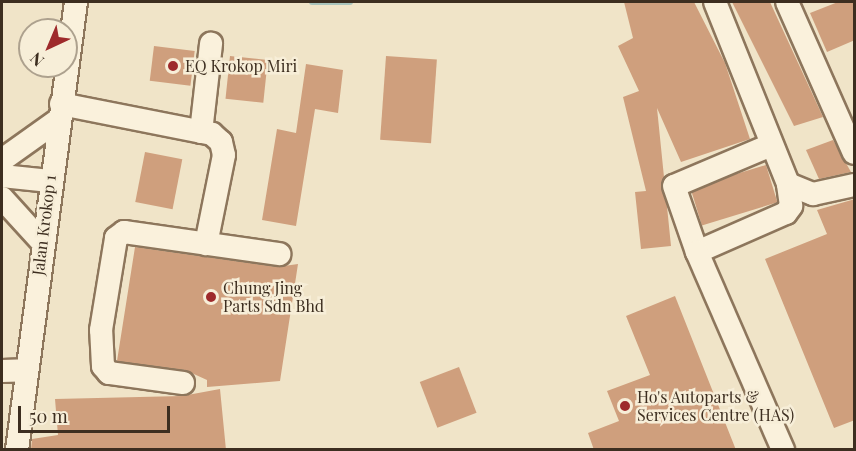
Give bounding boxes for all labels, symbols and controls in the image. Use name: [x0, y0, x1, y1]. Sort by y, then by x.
north arrow: [18, 18, 78, 78]
text: N: [25, 48, 48, 71]
place label: EQ Krokop Miri: [185, 56, 297, 76]
marker: EQ Krokop Miri: [166, 59, 180, 73]
street label: Jalan Krokop 1: [28, 174, 60, 276]
place label: Chung Jing Parts Sdn Bhd: [223, 278, 324, 316]
marker: Chung Jing Parts Sdn Bhd: [204, 290, 218, 304]
place label: Ho's Autoparts & Services Centre (HAS): [637, 387, 794, 425]
scale bar: [21, 394, 172, 432]
marker: Ho's Autoparts & Services Centre (HAS): [618, 399, 632, 413]
text: 50 m: [29, 404, 68, 428]

